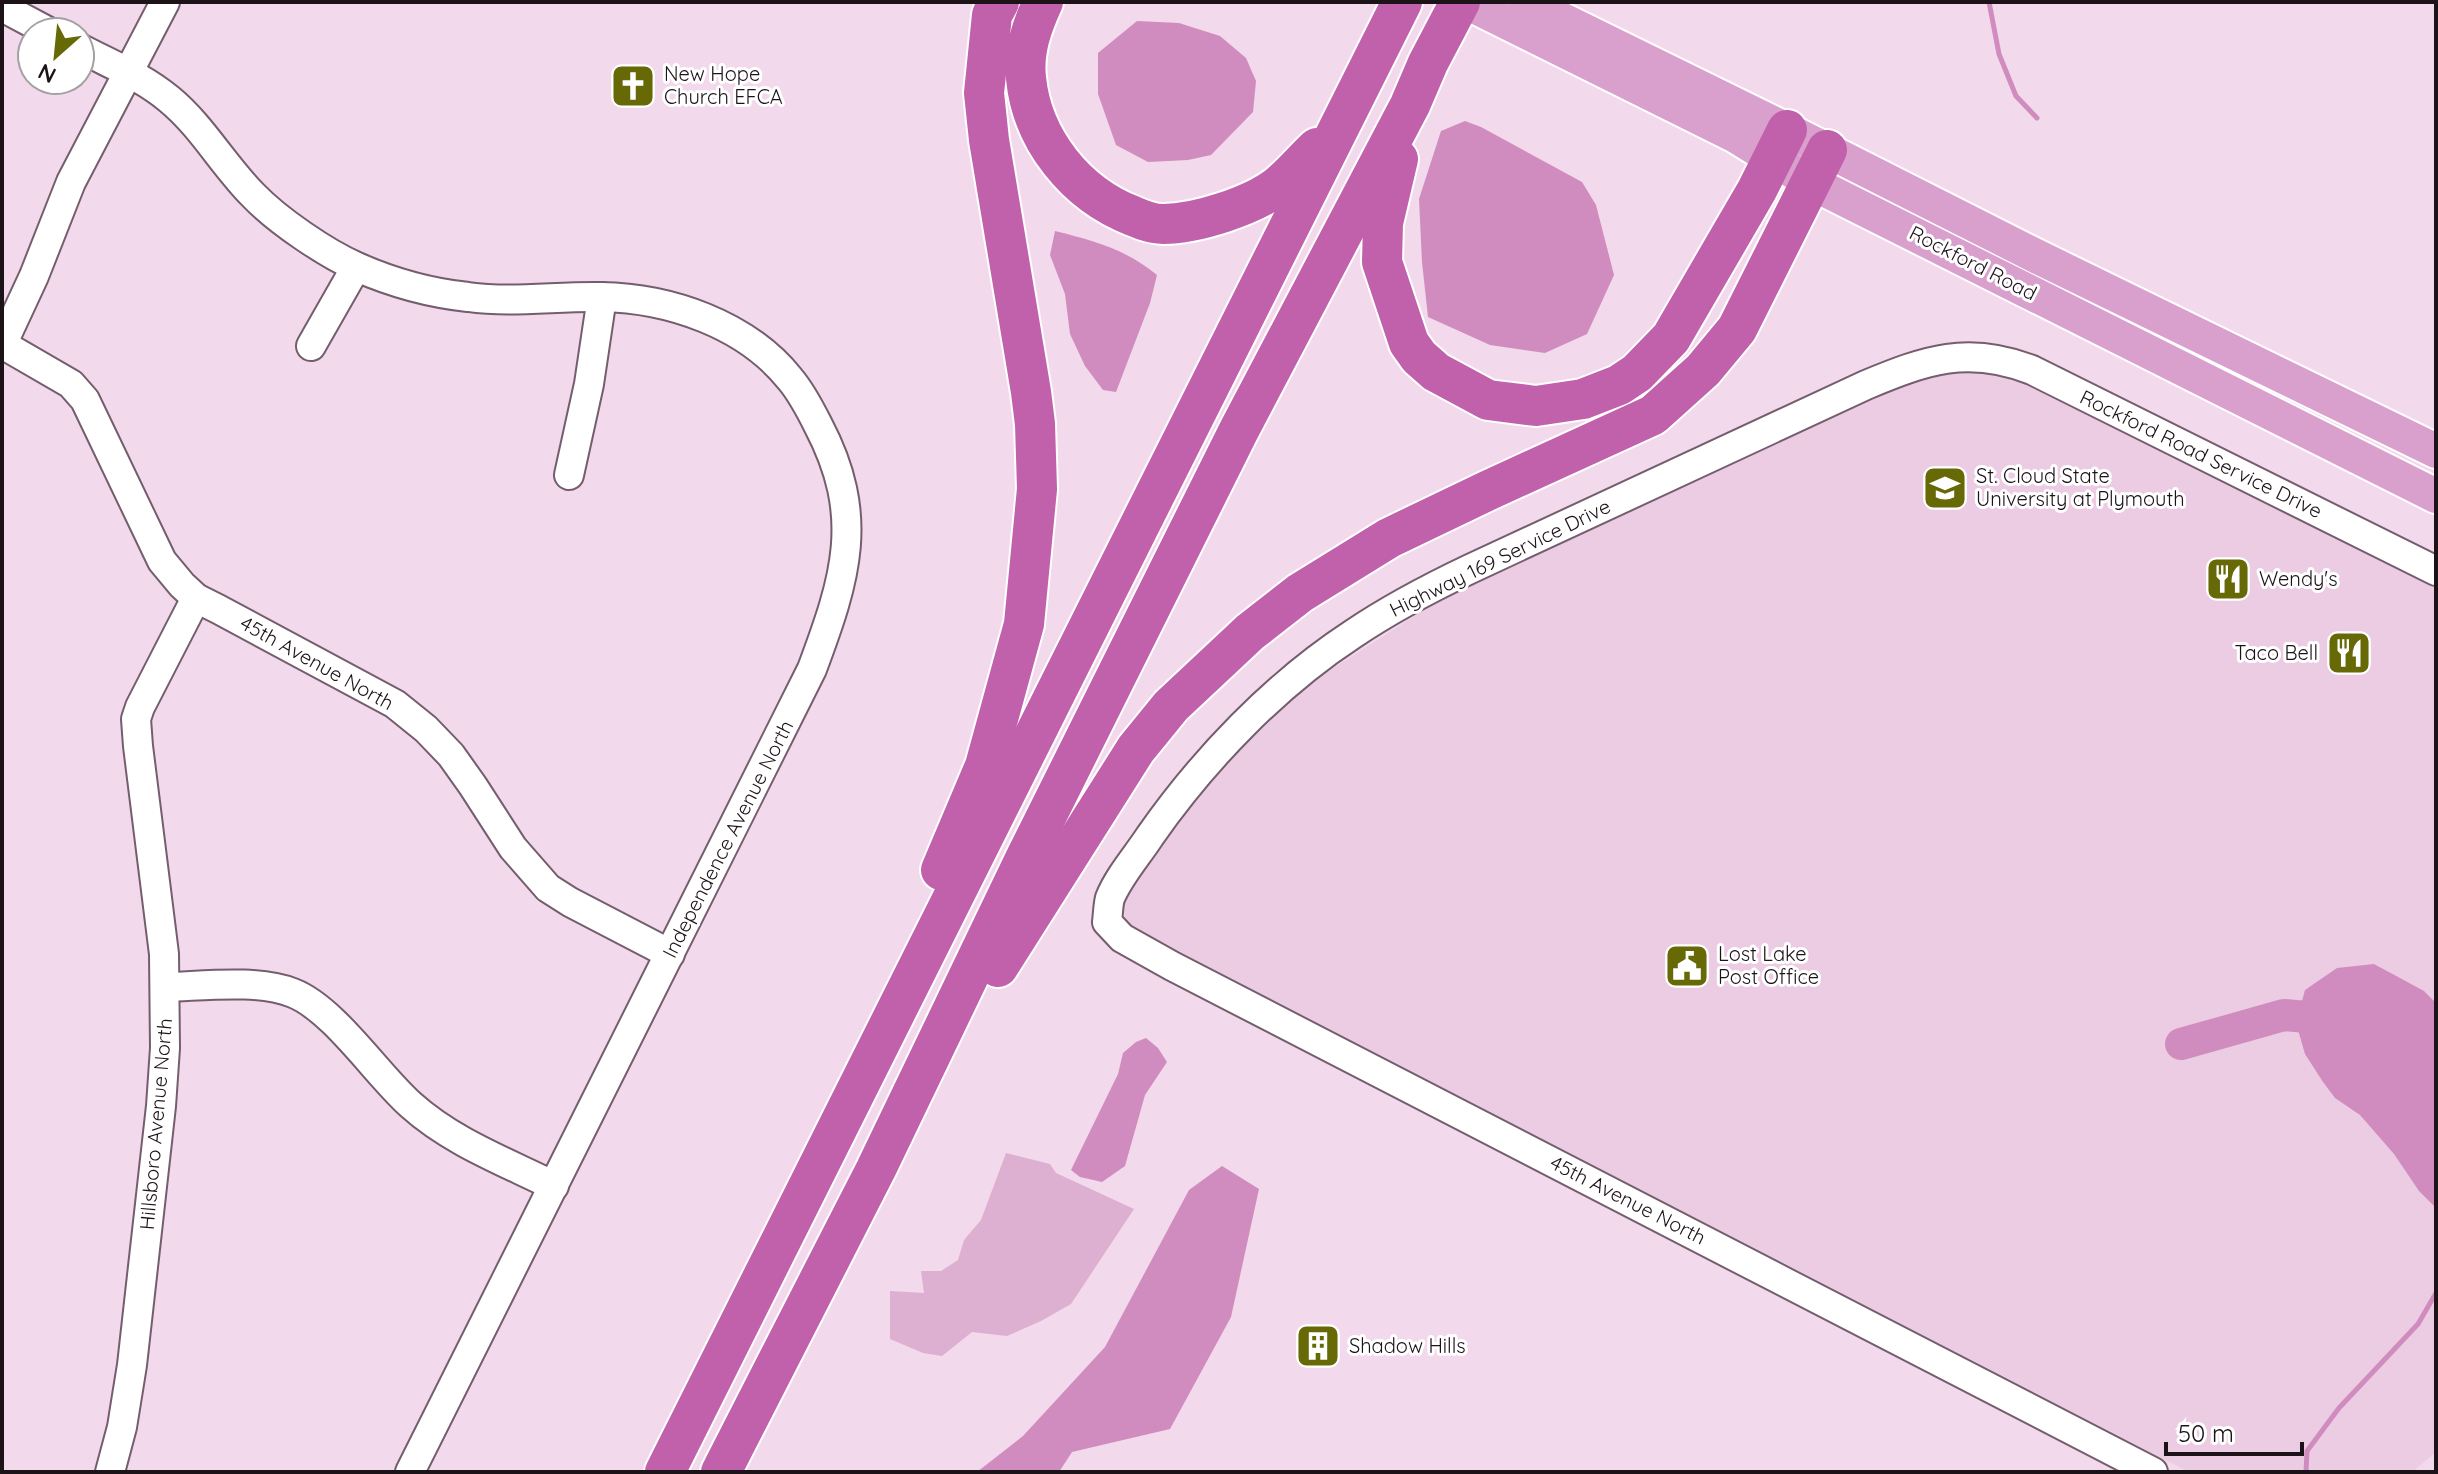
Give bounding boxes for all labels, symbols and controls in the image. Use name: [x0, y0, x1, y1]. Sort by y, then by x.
north arrow: [16, 16, 96, 96]
text: N: [33, 58, 60, 90]
place label: New Hope Church EFCA: [664, 61, 783, 109]
church icon: New Hope Church EFCA: [609, 62, 657, 110]
street label: Rockford Road: [1905, 220, 2041, 305]
street label: Rockford Road Service Drive: [2076, 384, 2326, 523]
place label: St. Cloud State University at Plymouth: [1976, 463, 2185, 511]
school or university icon: St. Cloud State University at Plymouth: [1921, 464, 1969, 512]
street label: Highway 169 Service Drive: [1385, 493, 1614, 622]
restaurant icon: Wendy's: [2204, 555, 2252, 603]
place label: Wendy's: [2259, 566, 2338, 591]
street label: 45th Avenue North: [236, 610, 398, 715]
restaurant icon: Taco Bell: [2325, 629, 2373, 677]
place label: Taco Bell: [2234, 640, 2318, 665]
street label: Independence Avenue North: [657, 716, 798, 962]
place label: Lost Lake Post Office: [1718, 941, 1819, 989]
public building icon: Lost Lake Post Office: [1663, 942, 1711, 990]
street label: Hillsboro Avenue North: [134, 1017, 177, 1231]
street label: 45th Avenue North: [1546, 1149, 1710, 1250]
building icon: Shadow Hills: [1294, 1322, 1342, 1370]
place label: Shadow Hills: [1349, 1333, 1466, 1358]
scale bar: [2166, 1406, 2302, 1456]
text: 50 m: [2178, 1418, 2234, 1448]

